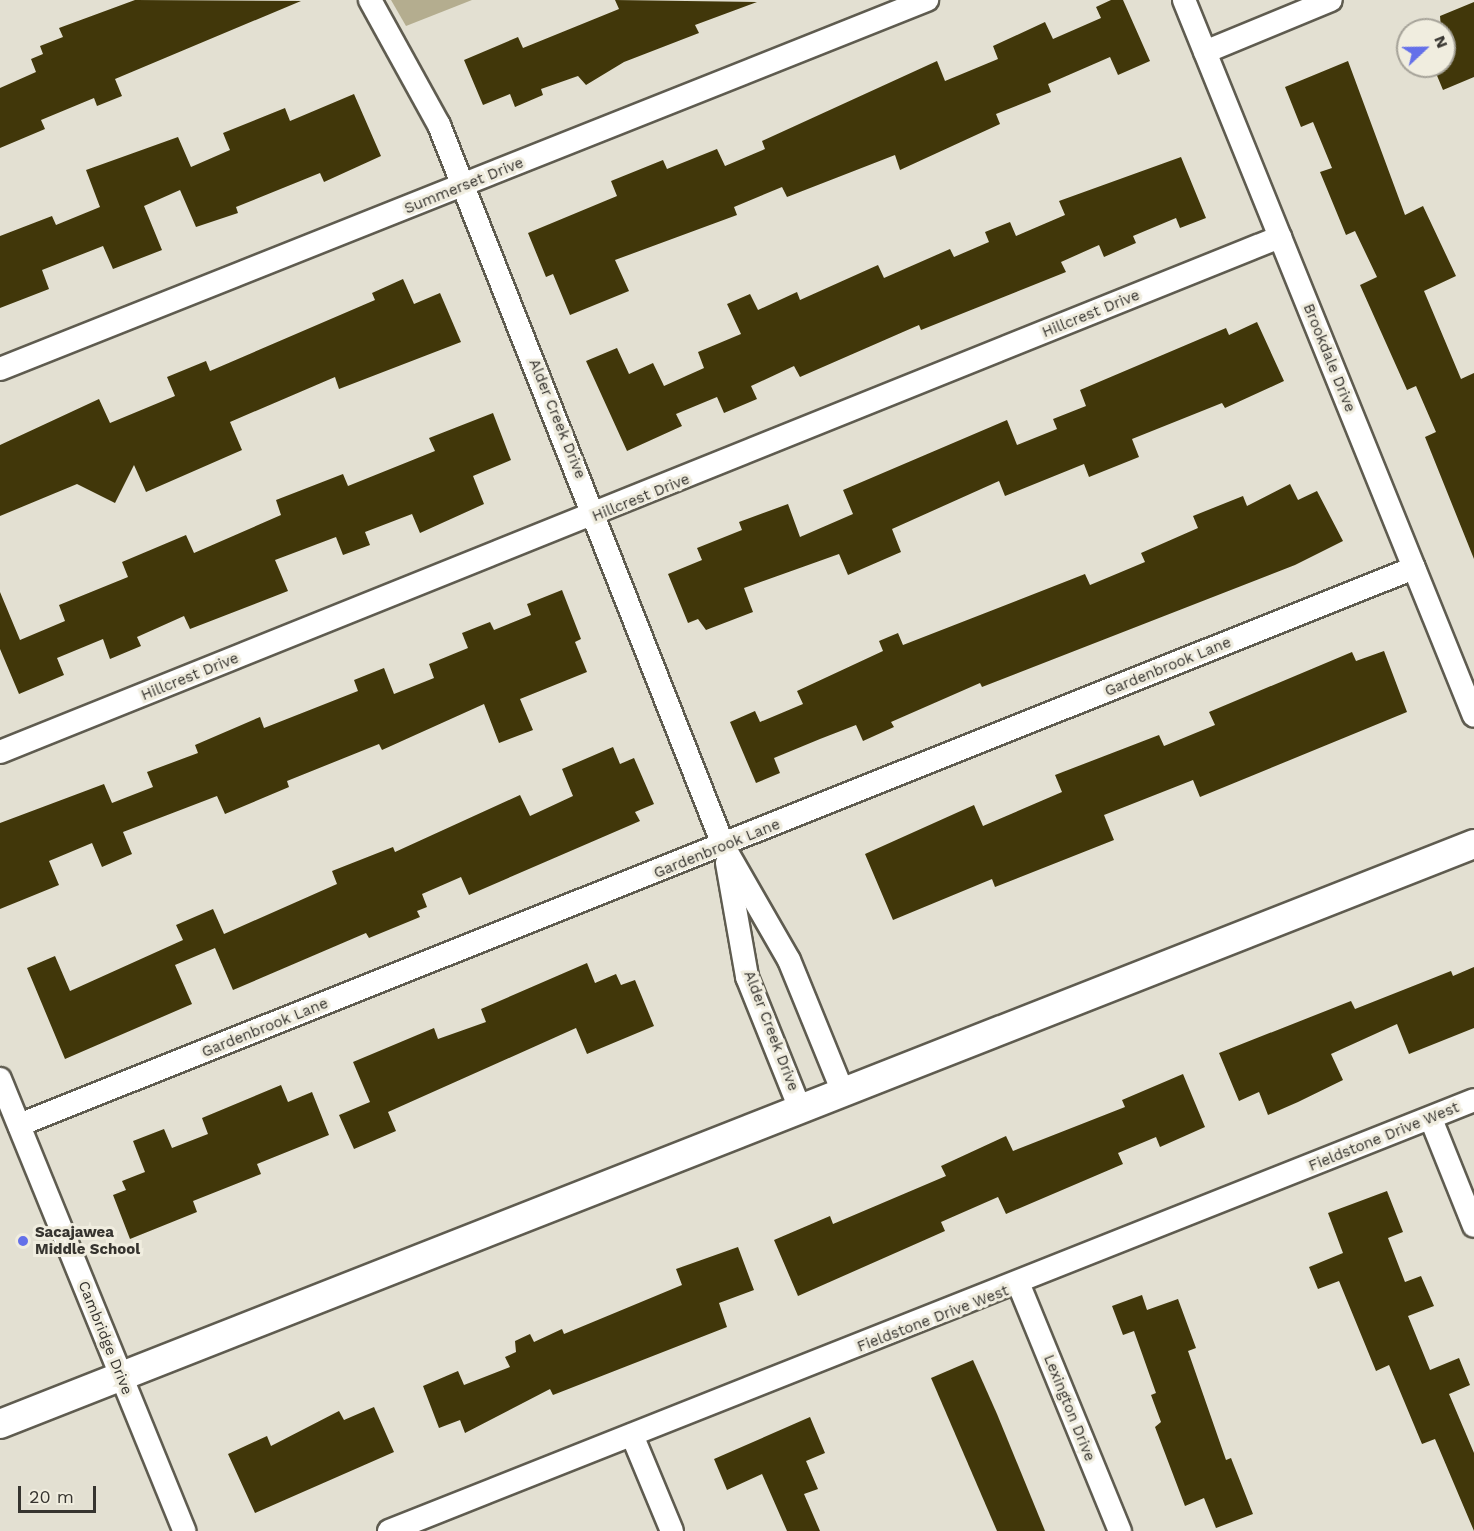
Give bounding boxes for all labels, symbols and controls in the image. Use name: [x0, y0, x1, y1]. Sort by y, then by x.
north arrow: [1396, 18, 1456, 78]
text: N: [1430, 33, 1452, 51]
street label: Summerset Drive: [402, 154, 526, 218]
street label: Hillcrest Drive: [1040, 286, 1142, 342]
street label: Brookdale Drive: [1299, 301, 1359, 415]
street label: Alder Creek Drive: [525, 356, 589, 482]
street label: Hillcrest Drive: [590, 470, 692, 526]
street label: Gardenbrook Lane: [1102, 633, 1234, 701]
street label: Hillcrest Drive: [139, 649, 241, 705]
street label: Gardenbrook Lane: [651, 815, 783, 883]
street label: Alder Creek Drive: [740, 968, 802, 1094]
street label: Gardenbrook Lane: [199, 994, 331, 1062]
street label: Fieldstone Drive West: [1306, 1098, 1462, 1176]
place label: Sacajawea Middle School: [35, 1223, 140, 1258]
marker: Sacajawea Middle School: [16, 1234, 30, 1248]
street label: Cambridge Drive: [74, 1279, 136, 1397]
street label: Fieldstone Drive West: [855, 1282, 1011, 1356]
street label: Lexington Drive: [1039, 1352, 1099, 1464]
scale bar: [21, 1474, 99, 1512]
text: 20 m: [29, 1486, 74, 1507]

